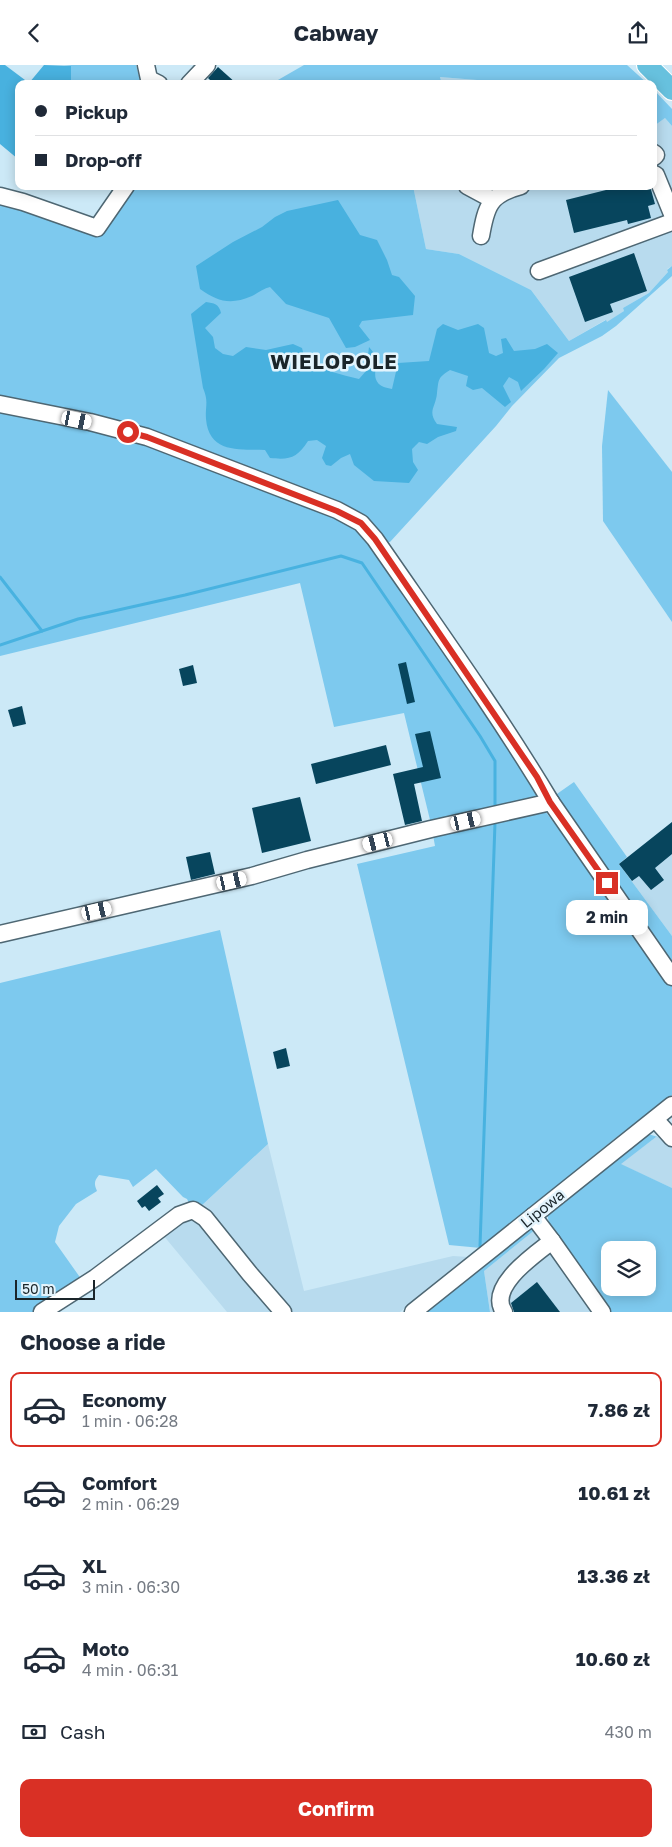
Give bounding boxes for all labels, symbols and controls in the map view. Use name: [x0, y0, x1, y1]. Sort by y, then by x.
icon: back: [20, 19, 48, 47]
text: Cabway: [293, 19, 379, 46]
icon: share: [624, 19, 652, 47]
text: Pickup: [65, 100, 128, 123]
text: Drop-off: [65, 148, 142, 171]
district label: WIELOPOLE: [270, 349, 398, 373]
car: [60, 410, 93, 430]
route start: [117, 421, 139, 443]
car: [449, 810, 482, 832]
car: [361, 831, 394, 853]
car: [215, 870, 248, 892]
route end: [596, 872, 618, 894]
car: [80, 900, 113, 922]
callout: 2 min: [566, 901, 648, 935]
text: 2 min: [586, 907, 628, 927]
street label: Lipowa: [517, 1185, 567, 1231]
map controls: [601, 1241, 656, 1296]
button: layers: [601, 1241, 656, 1296]
scale bar: [15, 1277, 95, 1300]
text: 50 m: [22, 1280, 55, 1297]
text: Choose a ride: [20, 1328, 166, 1355]
icon: car: [22, 1387, 67, 1432]
text: Economy: [82, 1388, 167, 1411]
text: 7.86 zł: [588, 1398, 650, 1421]
text: 1 min · 06:28: [82, 1411, 178, 1431]
icon: car: [22, 1470, 67, 1515]
text: Comfort: [82, 1471, 157, 1494]
text: 10.61 zł: [578, 1481, 650, 1504]
text: 2 min · 06:29: [82, 1494, 180, 1514]
icon: car: [22, 1553, 67, 1598]
text: XL: [82, 1554, 107, 1577]
text: 13.36 zł: [577, 1564, 650, 1587]
text: 3 min · 06:30: [82, 1577, 180, 1597]
icon: car: [22, 1636, 67, 1681]
text: Moto: [82, 1637, 129, 1660]
text: 10.60 zł: [576, 1647, 650, 1670]
text: 4 min · 06:31: [82, 1660, 178, 1680]
icon: cash: [20, 1718, 48, 1746]
text: Cash: [60, 1720, 105, 1743]
text: 430 m: [605, 1722, 652, 1742]
button: Confirm: [20, 1779, 652, 1837]

